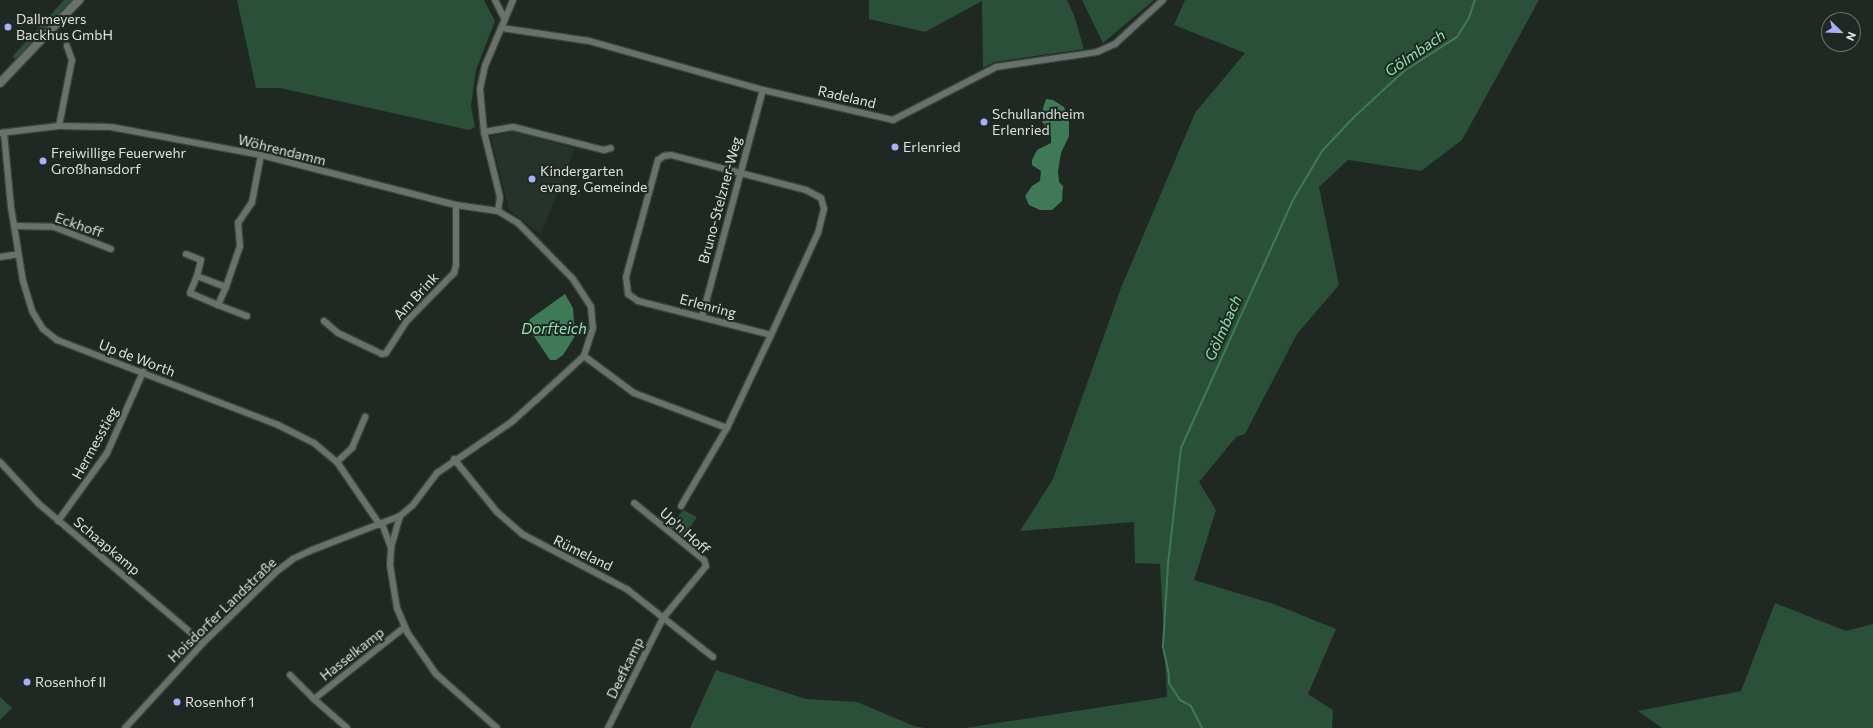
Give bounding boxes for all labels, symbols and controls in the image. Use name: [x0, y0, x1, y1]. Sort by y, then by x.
place label: Dallmeyers Backhus GmbH: [16, 11, 113, 44]
north arrow: [1821, 12, 1861, 52]
marker: Dallmeyers Backhus GmbH: [3, 22, 13, 32]
water label: Gölmbach: [1381, 26, 1449, 80]
text: N: [1844, 30, 1859, 43]
street label: Radeland: [816, 82, 878, 112]
place label: Schullandheim Erlenried: [992, 106, 1085, 138]
marker: Schullandheim Erlenried: [979, 117, 989, 127]
street label: Wöhrendamm: [236, 131, 328, 169]
street label: Bruno-Stelzner-Weg: [695, 135, 745, 265]
place label: Erlenried: [903, 139, 961, 155]
marker: Erlenried: [890, 142, 900, 152]
place label: Freiwillige Feuerwehr Großhansdorf: [51, 145, 186, 178]
marker: Freiwillige Feuerwehr Großhansdorf: [38, 156, 48, 166]
place label: Kindergarten evang. Gemeinde: [540, 163, 648, 196]
marker: Kindergarten evang. Gemeinde: [527, 174, 537, 184]
street label: Eckhoff: [53, 209, 105, 241]
street label: Am Brink: [390, 269, 442, 323]
street label: Erlenring: [678, 290, 738, 322]
water label: Gölmbach: [1201, 293, 1245, 363]
water label: Dorfteich: [521, 320, 587, 338]
street label: Up de Worth: [96, 336, 178, 380]
street label: Hermesstieg: [68, 404, 122, 482]
street label: Up'n Hoff: [657, 504, 713, 558]
street label: Schaapkamp: [70, 513, 144, 579]
street label: Rümeland: [551, 531, 615, 575]
street label: Hoisdorfer Landstraße: [164, 554, 280, 666]
street label: Hasselkamp: [317, 624, 387, 684]
street label: Deefkamp: [603, 635, 647, 701]
place label: Rosenhof II: [35, 674, 106, 690]
marker: Rosenhof II: [22, 677, 32, 687]
place label: Rosenhof 1: [185, 694, 254, 710]
marker: Rosenhof 1: [172, 697, 182, 707]

